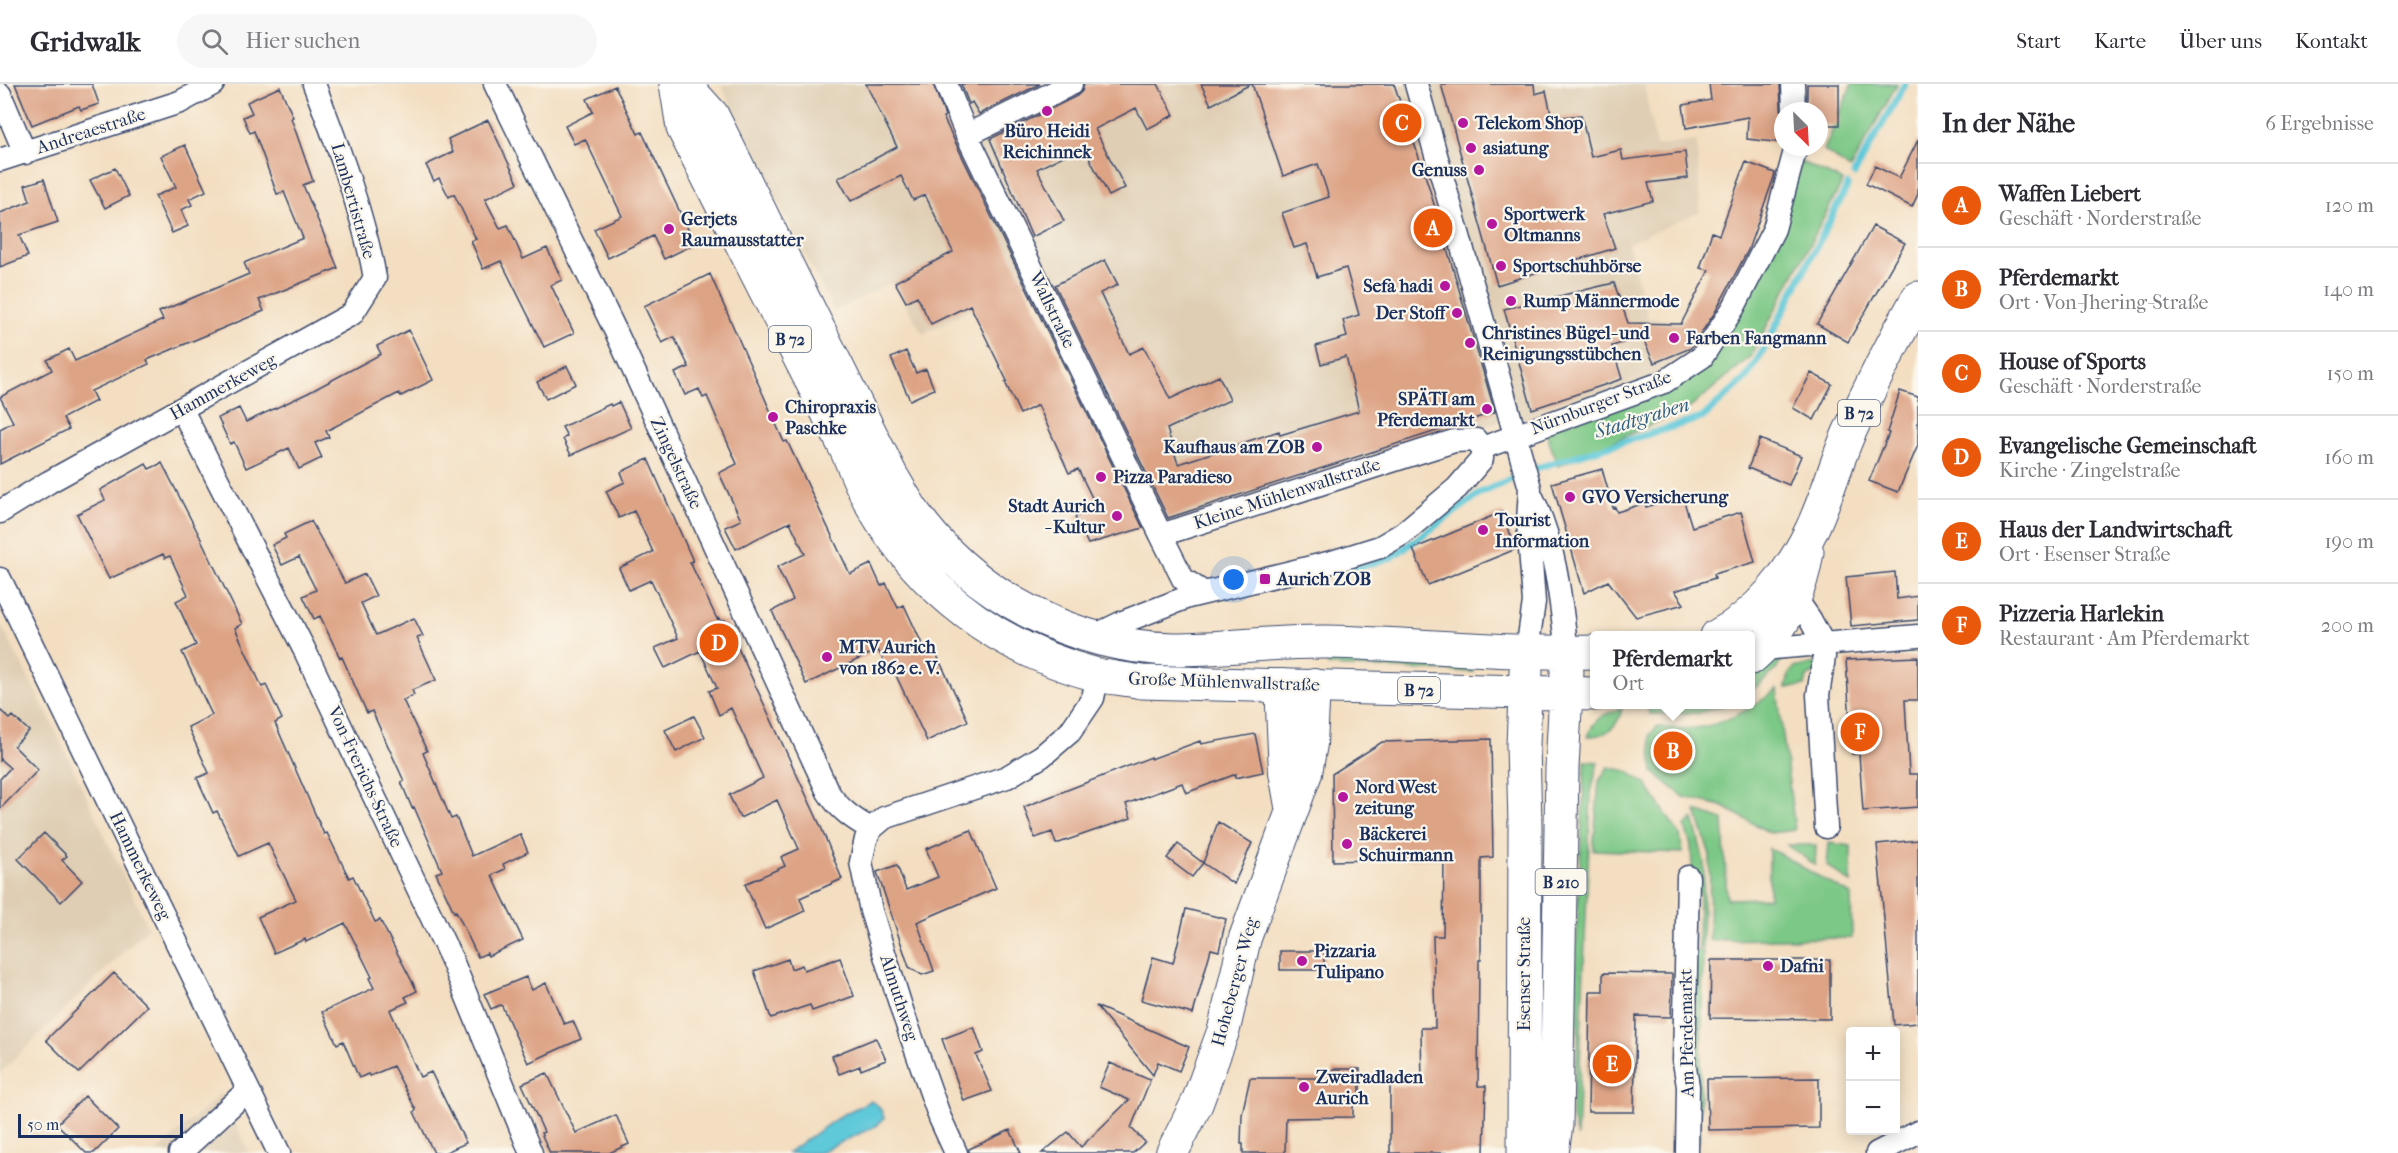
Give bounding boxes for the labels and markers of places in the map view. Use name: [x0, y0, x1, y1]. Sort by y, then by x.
pin: C: [1382, 100, 1422, 146]
marker: Büro Heidi Reichinnek: [1040, 104, 1054, 118]
place label: Telekom Shop: [1474, 113, 1583, 134]
marker: Telekom Shop: [1456, 116, 1470, 130]
place label: Büro Heidi Reichinnek: [1002, 121, 1092, 163]
place label: asiatung: [1483, 138, 1550, 159]
marker: asiatung: [1464, 141, 1478, 155]
place label: Genuss: [1412, 160, 1467, 181]
marker: Genuss: [1472, 163, 1486, 177]
place label: Sportwerk Oltmanns: [1504, 204, 1586, 246]
pin: A: [1414, 206, 1452, 250]
place label: Gerjets Raumausstatter: [681, 209, 804, 251]
marker: Sportwerk Oltmanns: [1485, 217, 1499, 231]
marker: Gerjets Raumausstatter: [662, 222, 676, 236]
place label: Sportschuhbörse: [1513, 256, 1642, 277]
marker: Sportschuhbörse: [1494, 259, 1508, 273]
place label: Sefa hadi: [1363, 276, 1434, 297]
marker: Sefa hadi: [1438, 279, 1452, 293]
place label: Rump Männermode: [1523, 291, 1680, 312]
marker: Rump Männermode: [1504, 294, 1518, 308]
place label: Der Stoff: [1375, 303, 1449, 324]
marker: Der Stoff: [1450, 306, 1464, 320]
place label: Christines Bügel- und Reinigungsstübchen: [1482, 323, 1651, 365]
place label: Farben Fangmann: [1685, 328, 1827, 349]
marker: Farben Fangmann: [1667, 331, 1681, 345]
marker: Christines Bügel- und Reinigungsstübchen: [1463, 336, 1477, 350]
place label: SPÄTI am Pferdemarkt: [1377, 387, 1476, 431]
place label: Chiropraxis Paschke: [785, 397, 877, 439]
marker: SPÄTI am Pferdemarkt: [1480, 402, 1494, 416]
marker: Chiropraxis Paschke: [766, 410, 780, 424]
place label: Kaufhaus am ZOB: [1163, 437, 1305, 458]
marker: Kaufhaus am ZOB: [1310, 440, 1324, 454]
place label: Pizza Paradieso: [1113, 467, 1232, 488]
marker: Pizza Paradieso: [1094, 470, 1108, 484]
place label: GVO Versicherung: [1582, 487, 1729, 508]
marker: GVO Versicherung: [1563, 490, 1577, 504]
place label: Stadt Aurich - Kultur: [1008, 496, 1106, 538]
marker: Stadt Aurich - Kultur: [1110, 509, 1124, 523]
place label: Tourist Information: [1494, 510, 1590, 552]
marker: Tourist Information: [1476, 523, 1490, 537]
place label: Aurich ZOB: [1276, 569, 1372, 590]
marker: Aurich ZOB: [1258, 572, 1272, 586]
pin: D: [700, 620, 738, 666]
place label: MTV Aurich von 1862 e. V.: [838, 637, 940, 679]
marker: MTV Aurich von 1862 e. V.: [820, 650, 834, 664]
pin: F: [1840, 710, 1880, 754]
pin: B: [1654, 728, 1692, 774]
place label: Nord West zeitung: [1354, 777, 1437, 819]
marker: Nord West zeitung: [1336, 790, 1350, 804]
place label: Bäckerei Schuirmann: [1359, 824, 1454, 866]
marker: Bäckerei Schuirmann: [1340, 837, 1354, 851]
place label: Pizzaria Tulipano: [1313, 941, 1384, 983]
marker: Pizzaria Tulipano: [1295, 954, 1309, 968]
place label: Dafni: [1780, 956, 1824, 977]
marker: Dafni: [1761, 959, 1775, 973]
pin: E: [1592, 1042, 1632, 1086]
place label: Zweiradladen Aurich: [1315, 1067, 1424, 1109]
marker: Zweiradladen Aurich: [1297, 1080, 1311, 1094]

